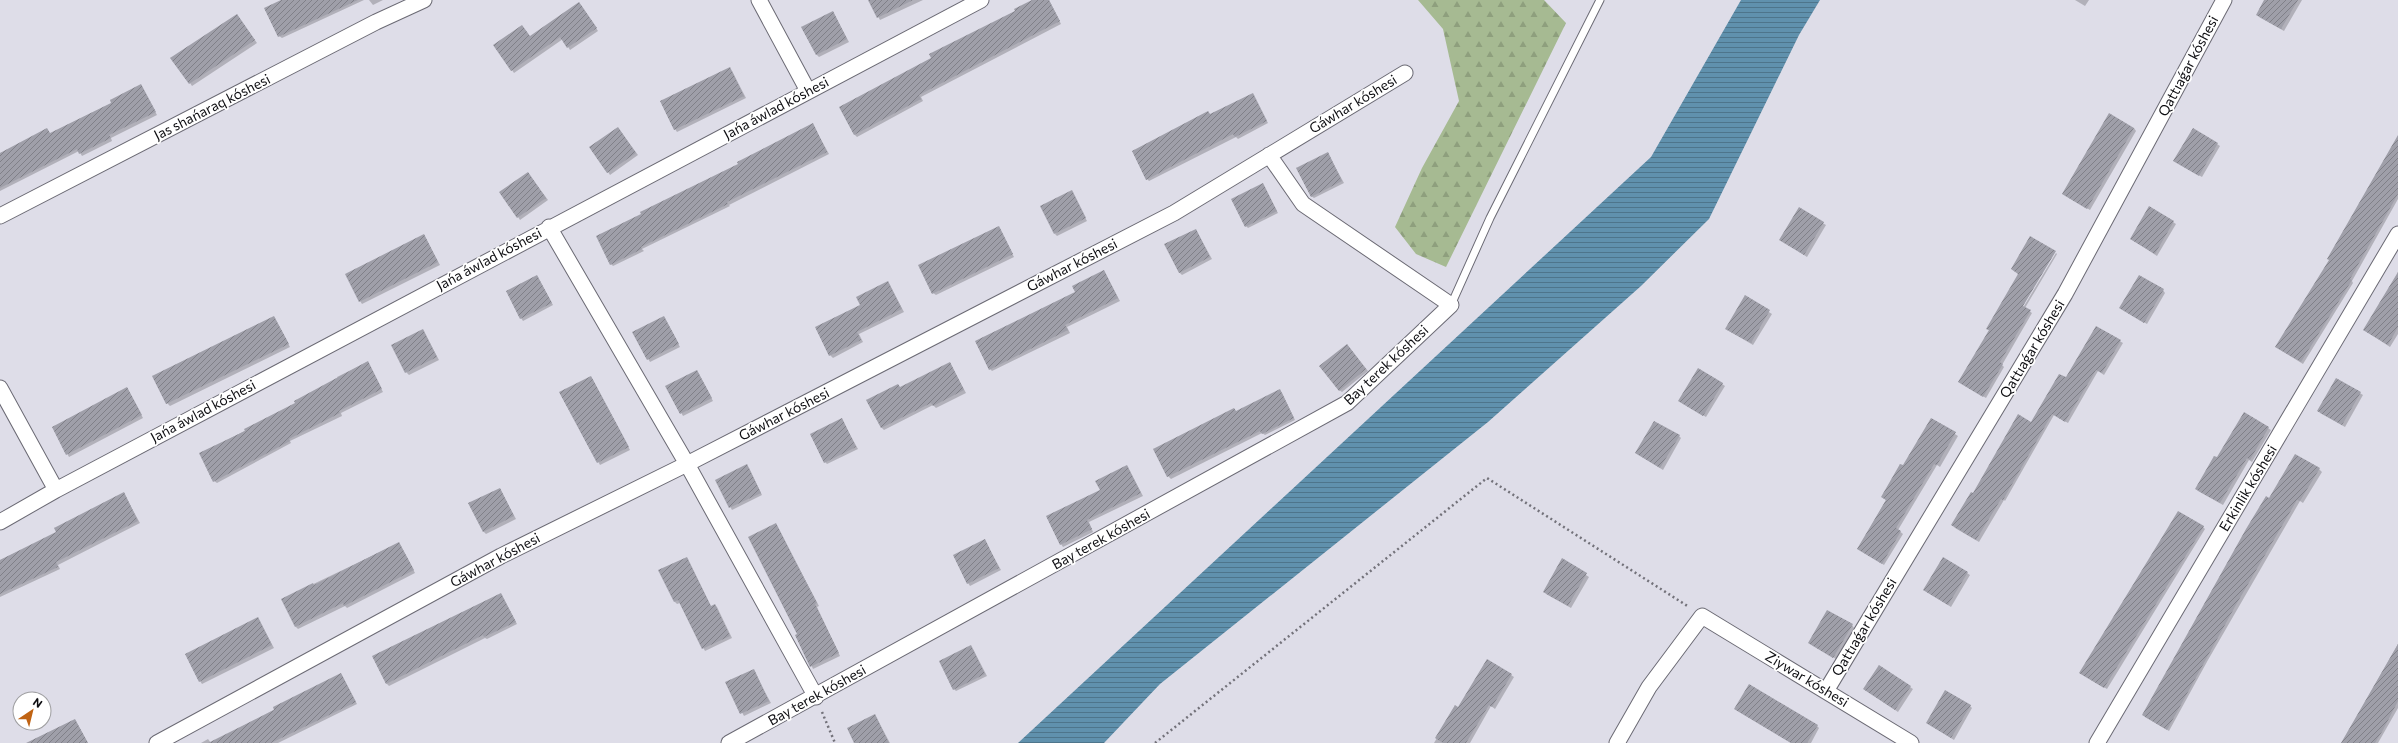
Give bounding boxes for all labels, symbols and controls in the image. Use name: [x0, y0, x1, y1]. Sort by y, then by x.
street label: Qattıaǵar kóshesi: [2154, 13, 2221, 119]
street label: Jas shańaraq kóshesi: [151, 70, 273, 143]
street label: Gáwhar kóshesi: [1306, 71, 1400, 136]
street label: Jańa áwlad kóshesi: [720, 73, 831, 142]
street label: Jańa áwlad kóshesi: [433, 224, 544, 293]
street label: Gáwhar kóshesi: [1024, 234, 1120, 295]
street label: Qattıaǵar kóshesi: [1996, 297, 2068, 401]
street label: Bay terek kóshesi: [1340, 321, 1431, 408]
street label: Jańa áwlad kóshesi: [147, 376, 258, 445]
street label: Gáwhar kóshesi: [736, 383, 832, 444]
street label: Erkinlik kóshesi: [2215, 441, 2280, 534]
street label: Bay terek kóshesi: [1049, 505, 1153, 573]
street label: Gáwhar kóshesi: [447, 529, 543, 590]
street label: Qattıaǵar kóshesi: [1828, 575, 1900, 679]
street label: Ziywar kóshesi: [1763, 647, 1852, 710]
street label: Bay terek kóshesi: [765, 661, 869, 729]
north arrow: [12, 691, 52, 731]
text: N: [31, 695, 45, 710]

